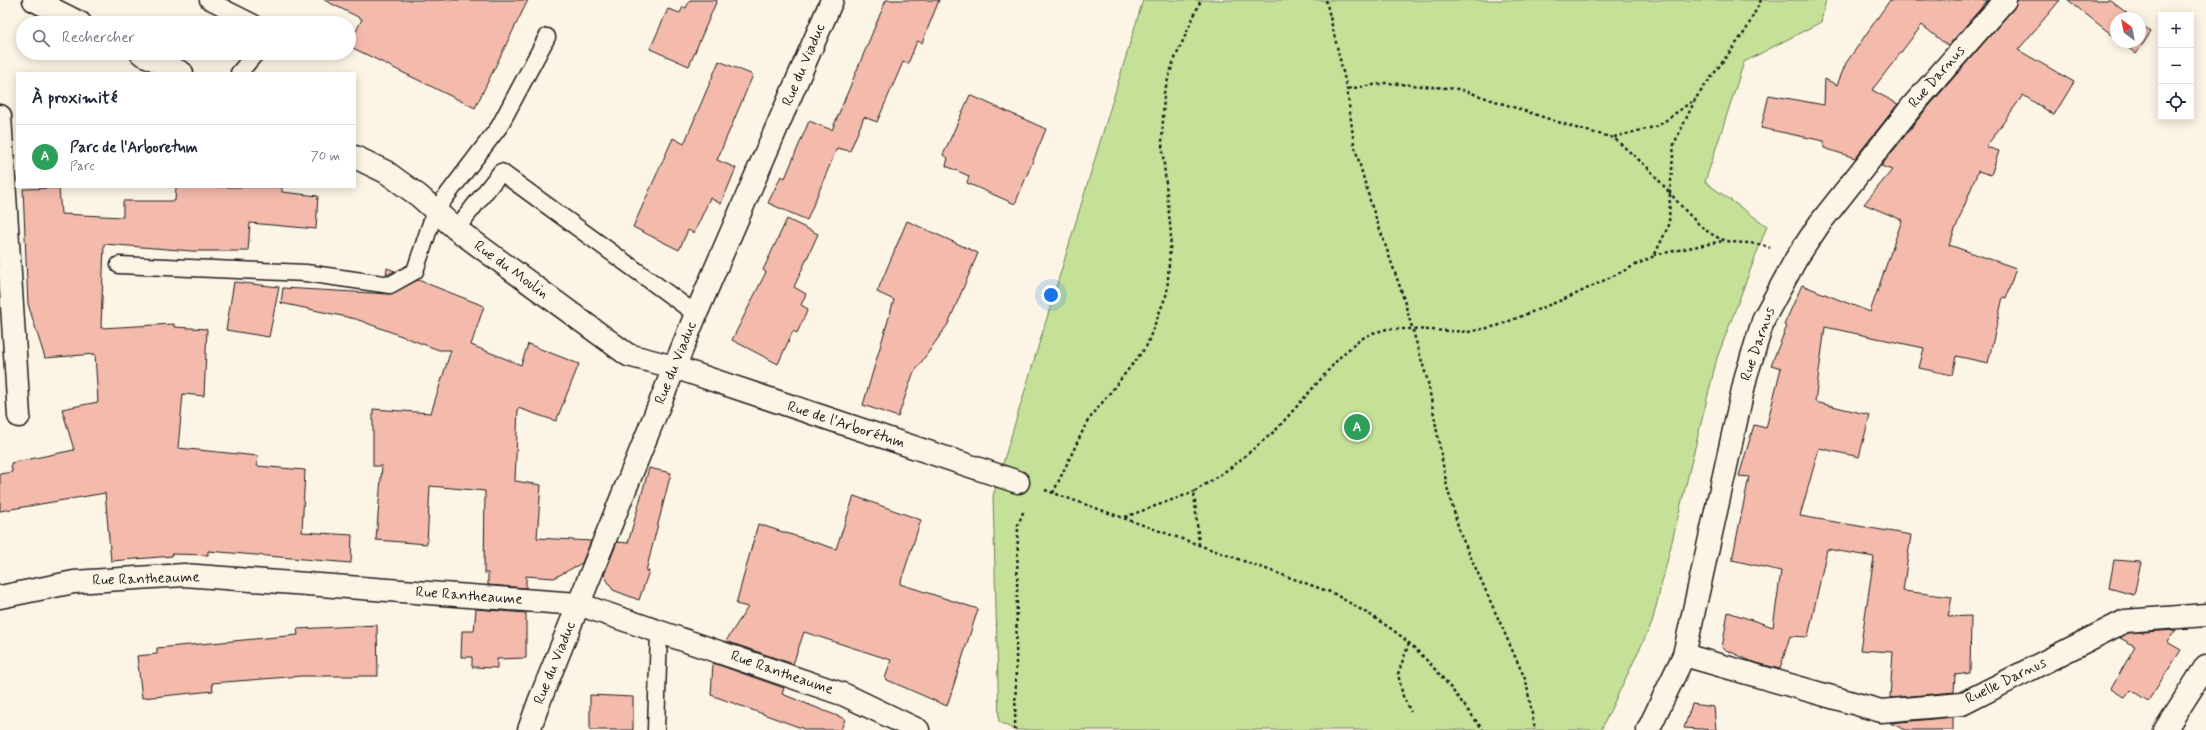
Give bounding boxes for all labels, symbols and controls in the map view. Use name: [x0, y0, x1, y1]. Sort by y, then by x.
north arrow: [2110, 12, 2146, 48]
map controls: [2158, 12, 2194, 120]
button: +: [2158, 12, 2194, 48]
search box: [16, 16, 356, 60]
street label: Rue du Viaduc: [778, 21, 830, 109]
icon: search: [30, 27, 52, 49]
text: Rechercher: [62, 28, 135, 48]
street label: Rue Darnus: [1904, 41, 1970, 113]
button: −: [2158, 48, 2194, 84]
button: locate: [2158, 84, 2194, 120]
text: À proximité: [32, 87, 117, 109]
text: Parc de l'Arboretum: [70, 138, 198, 158]
text: A: [41, 148, 49, 165]
text: 70 m: [311, 148, 340, 165]
text: Parc: [70, 158, 95, 175]
street label: Rue du Moulin: [470, 236, 552, 304]
your location: [1041, 285, 1061, 305]
street label: Rue Darnus: [1736, 304, 1780, 384]
street label: Rue du Viaduc: [650, 318, 702, 408]
street label: Rue de l'Arborétum: [785, 397, 907, 453]
pin: A: [1344, 412, 1370, 442]
street label: Rue Rantheaume: [92, 567, 200, 591]
street label: Rue Rantheaume: [415, 582, 523, 610]
street label: Rue du Viaduc: [529, 618, 581, 708]
street label: Rue Rantheaume: [728, 646, 836, 700]
street label: Ruelle Darnus: [1962, 653, 2050, 709]

